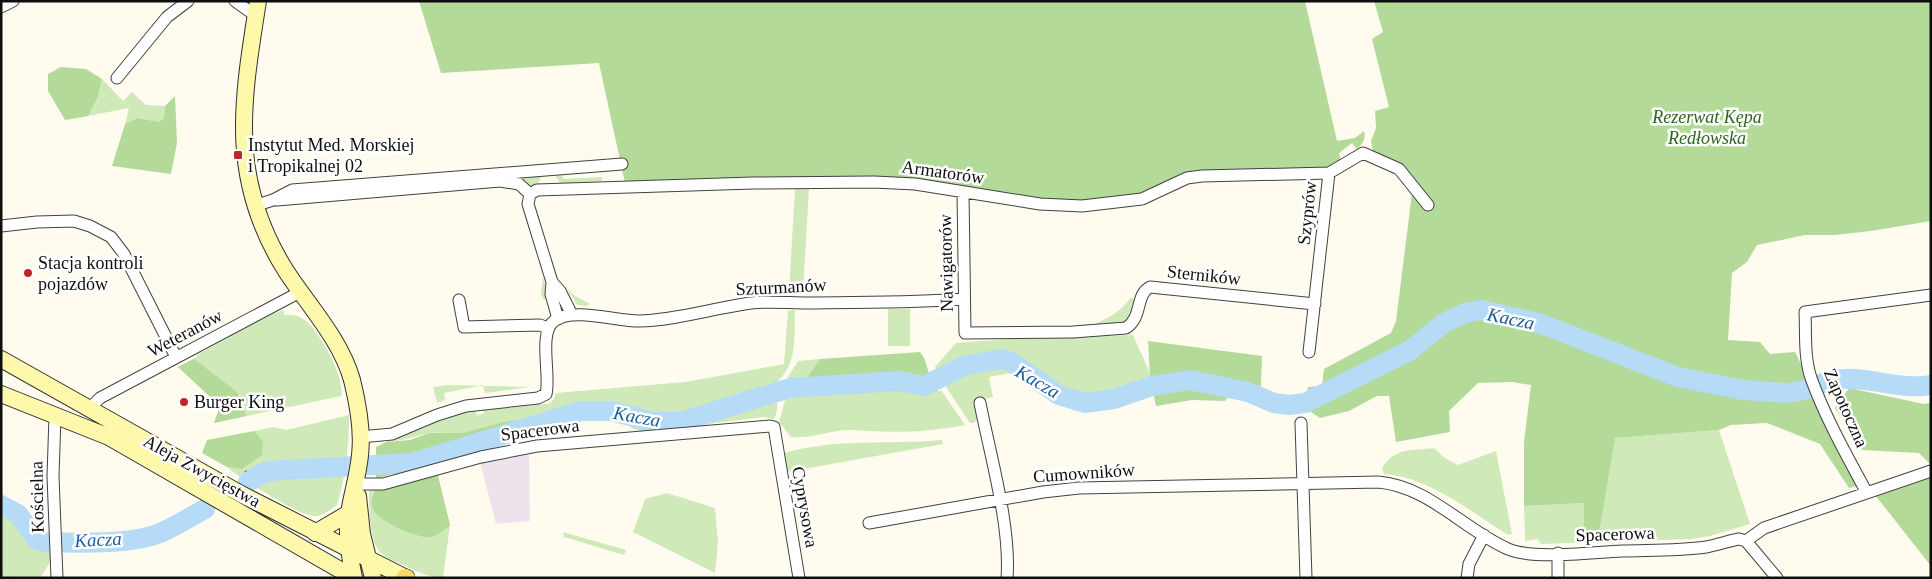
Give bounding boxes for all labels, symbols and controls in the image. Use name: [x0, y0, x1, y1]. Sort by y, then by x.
park label: Rezerwat Kępa Redłowska: [1651, 107, 1762, 148]
place label: Instytut Med. Morskiej i Tropikalnej 02: [248, 135, 415, 176]
marker: Instytut Med. Morskiej i Tropikalnej 02: [232, 149, 244, 161]
street label: Armatorów: [901, 156, 985, 188]
street label: Szyprów: [1294, 180, 1320, 246]
street label: Nawigatorów: [935, 214, 957, 312]
place label: Stacja kontroli pojazdów: [38, 253, 143, 294]
street label: Sterników: [1166, 261, 1242, 289]
marker: Stacja kontroli pojazdów: [22, 267, 34, 279]
street label: Szturmanów: [735, 275, 827, 299]
water label: Kacza: [1485, 303, 1536, 334]
street label: Weteranów: [144, 305, 226, 361]
water label: Kacza: [1011, 360, 1064, 402]
street label: Zapotoczna: [1820, 366, 1872, 450]
place label: Burger King: [194, 392, 284, 412]
marker: Burger King: [178, 396, 190, 408]
water label: Kacza: [611, 402, 662, 431]
street label: Spacerowa: [500, 415, 580, 445]
street label: Aleja Zwycięstwa: [140, 431, 264, 511]
street label: Cumowników: [1032, 459, 1136, 487]
street label: Kościelna: [26, 461, 48, 533]
street label: Cyprysowa: [788, 465, 822, 549]
street label: Spacerowa: [1575, 523, 1655, 545]
water label: Kacza: [73, 528, 122, 551]

